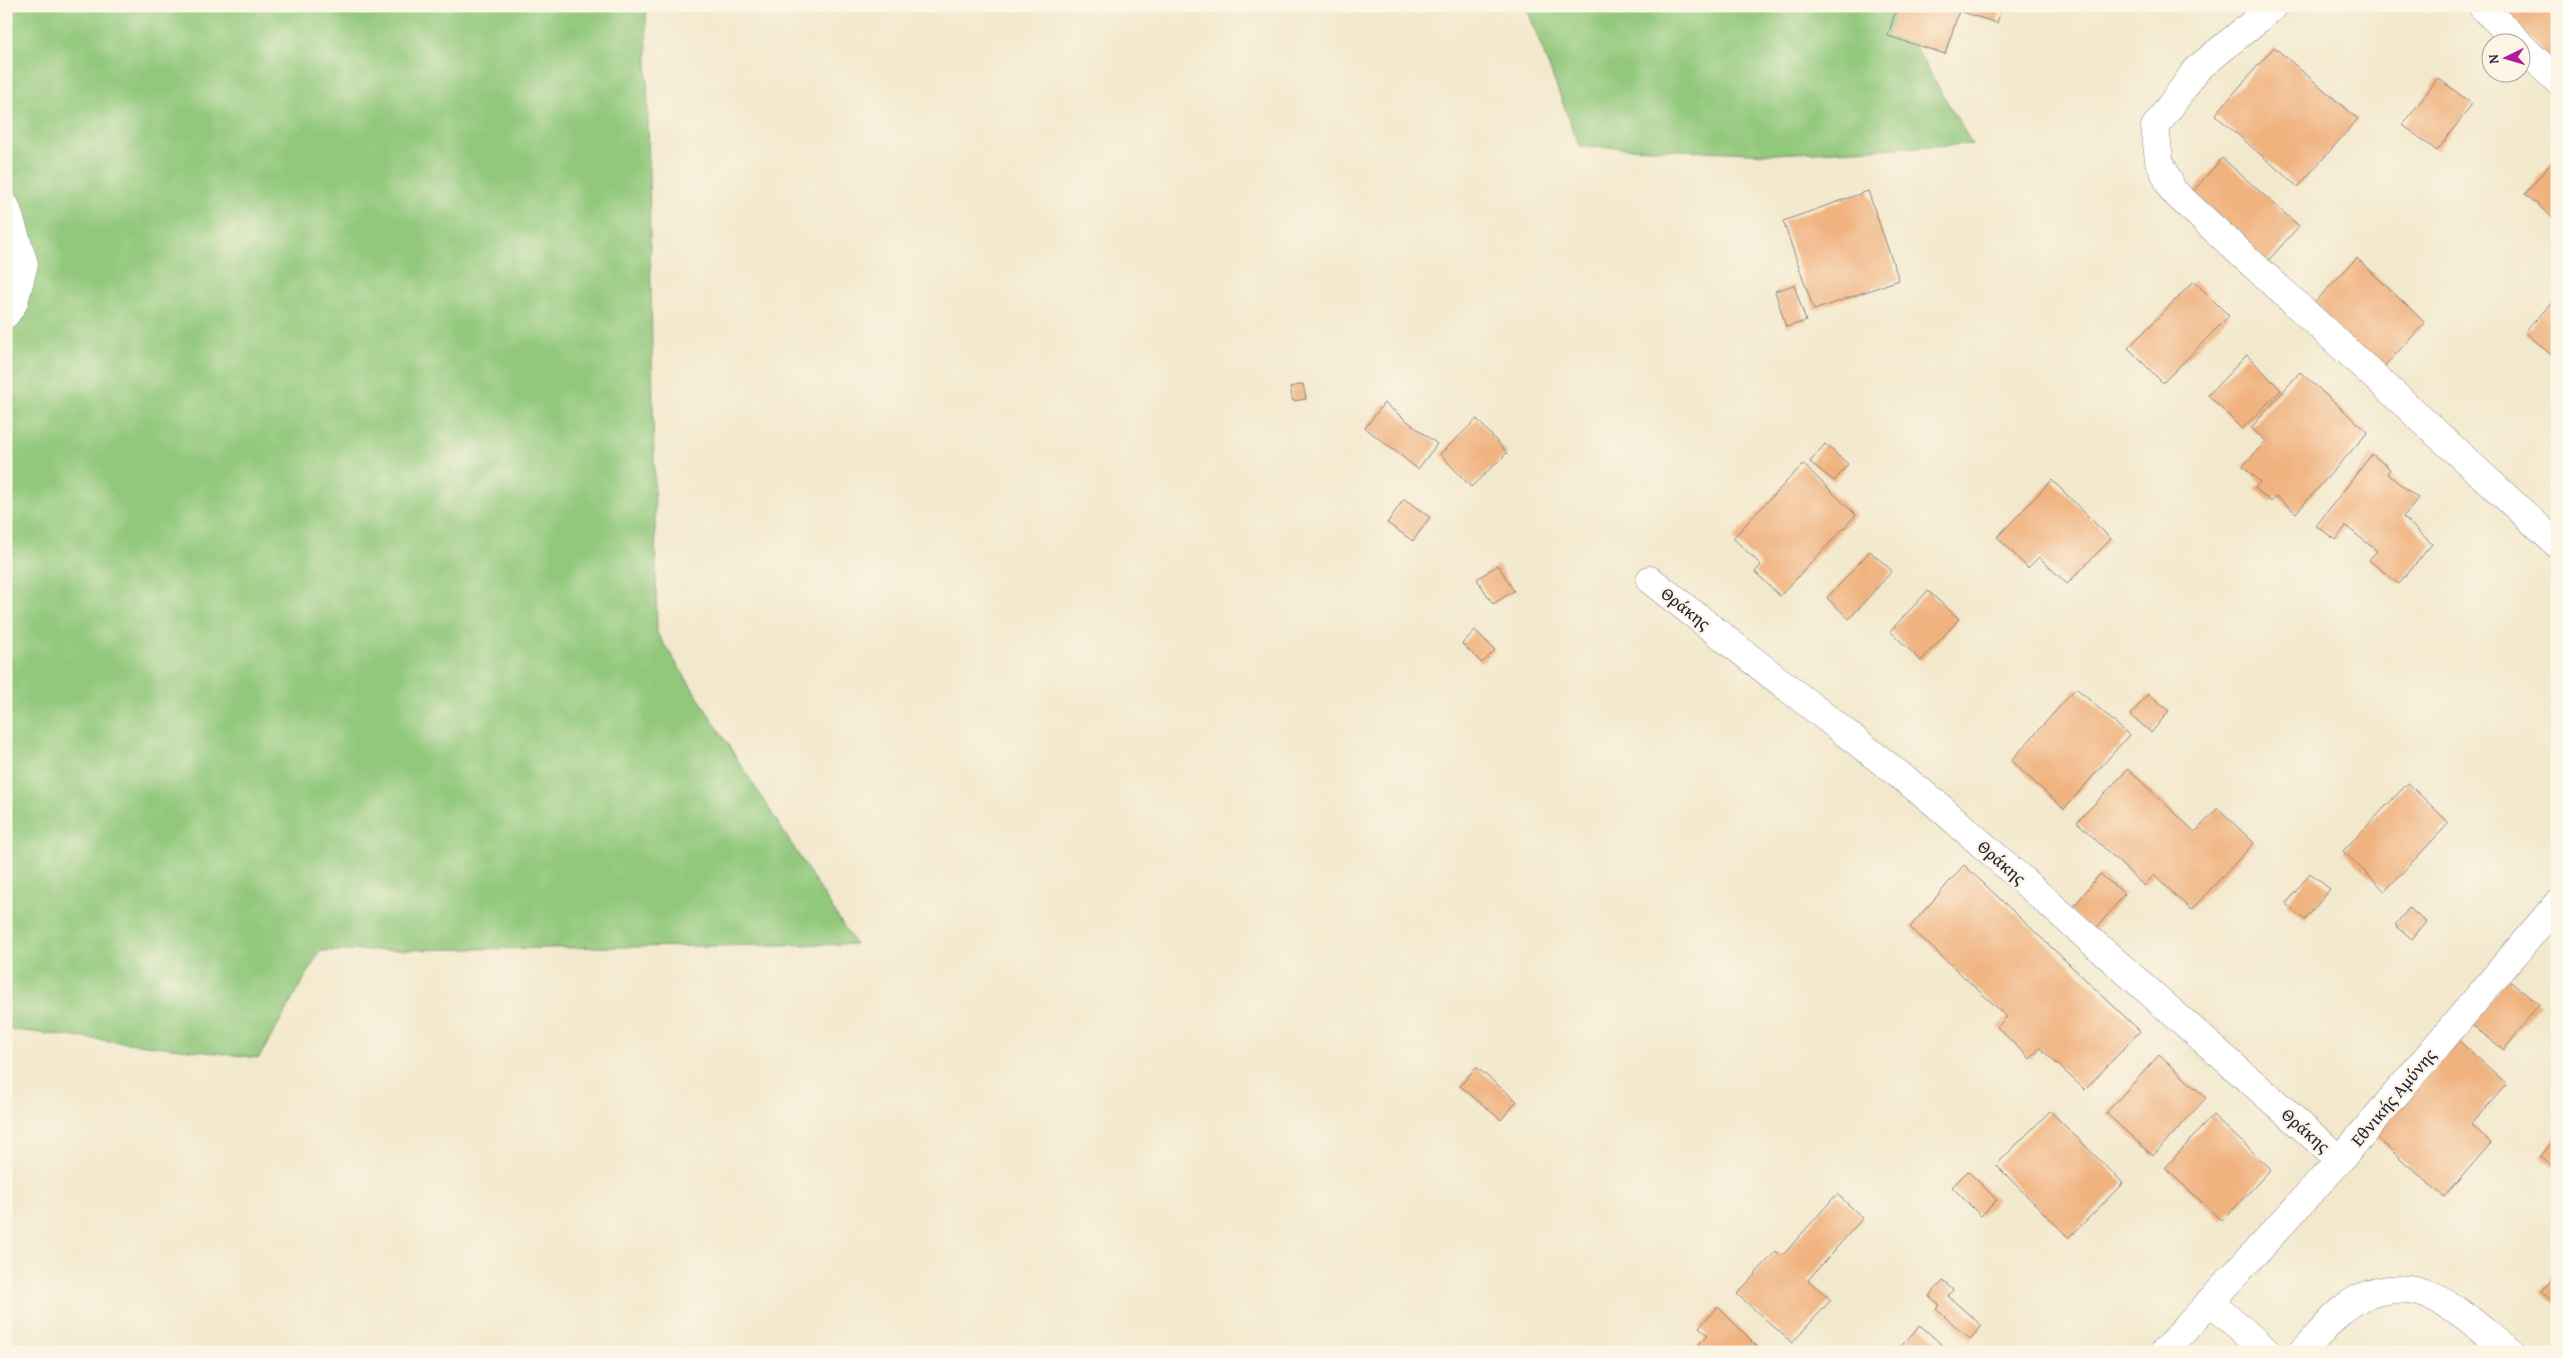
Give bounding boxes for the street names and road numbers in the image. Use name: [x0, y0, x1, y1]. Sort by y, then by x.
street label: Θράκης: [1655, 580, 1717, 636]
street label: Θράκης: [1972, 833, 2033, 891]
street label: Εθνικής Αμύνης: [2344, 1042, 2442, 1152]
street label: Θράκης: [2276, 1101, 2337, 1159]

